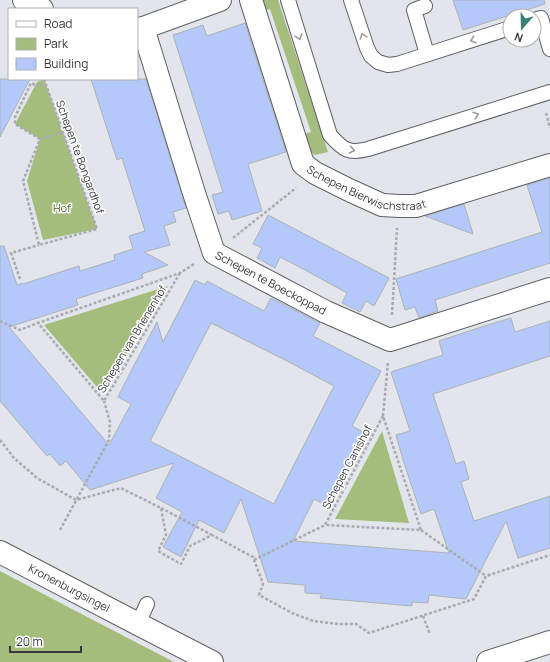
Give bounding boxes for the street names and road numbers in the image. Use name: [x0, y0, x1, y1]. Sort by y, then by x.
street label: Schepen te Bongardhof: [53, 98, 108, 216]
street label: Schepen Bierwischstraat: [304, 161, 428, 213]
street label: Schepen te Boeckoppad: [213, 247, 329, 318]
street label: Schepen van Brienenhof: [93, 282, 170, 395]
street label: Schepen Canishof: [318, 422, 375, 511]
street label: Kronenburgsingel: [26, 560, 113, 615]

